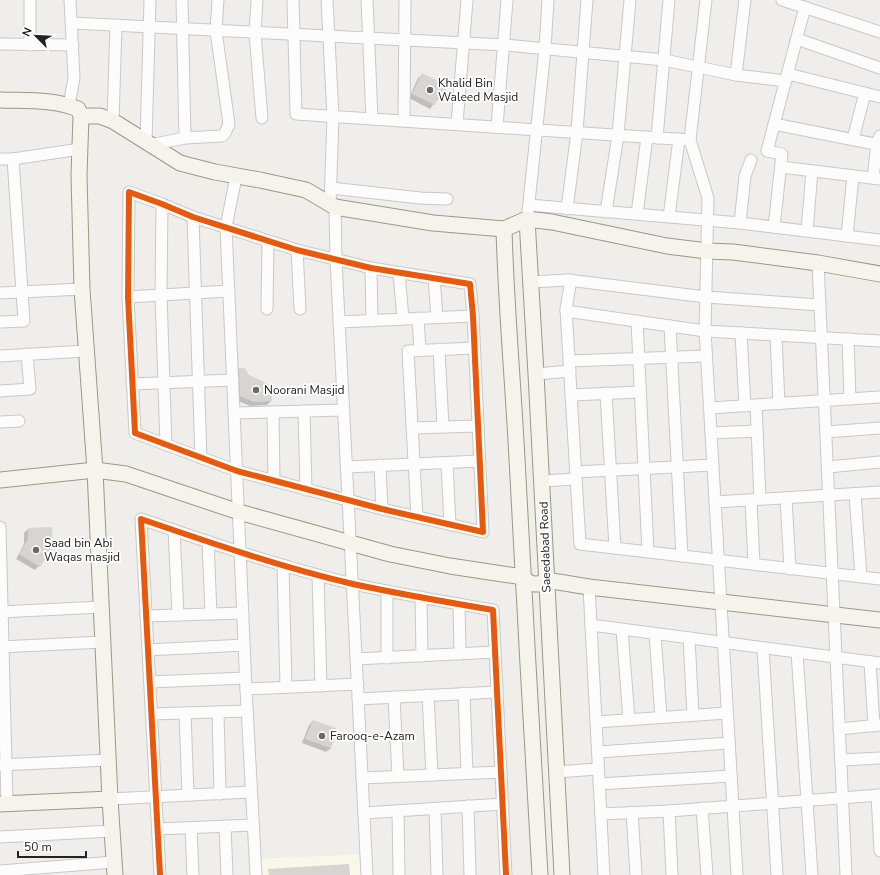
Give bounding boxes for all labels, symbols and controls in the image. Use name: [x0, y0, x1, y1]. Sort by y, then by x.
north arrow: [16, 16, 56, 56]
text: N: [19, 25, 36, 39]
place label: Khalid Bin Waleed Masjid: [438, 75, 518, 105]
marker: Khalid Bin Waleed Masjid: [425, 85, 435, 95]
place label: Noorani Masjid: [264, 382, 345, 398]
marker: Noorani Masjid: [251, 385, 261, 395]
street label: Saeedabad Road: [535, 501, 555, 593]
place label: Saad bin Abi Waqas masjid: [44, 535, 120, 565]
marker: Saad bin Abi Waqas masjid: [31, 545, 41, 555]
place label: Farooq-e-Azam: [330, 728, 415, 744]
marker: Farooq-e-Azam: [317, 731, 327, 741]
scale bar: [18, 833, 86, 859]
text: 50 m: [24, 839, 52, 855]

